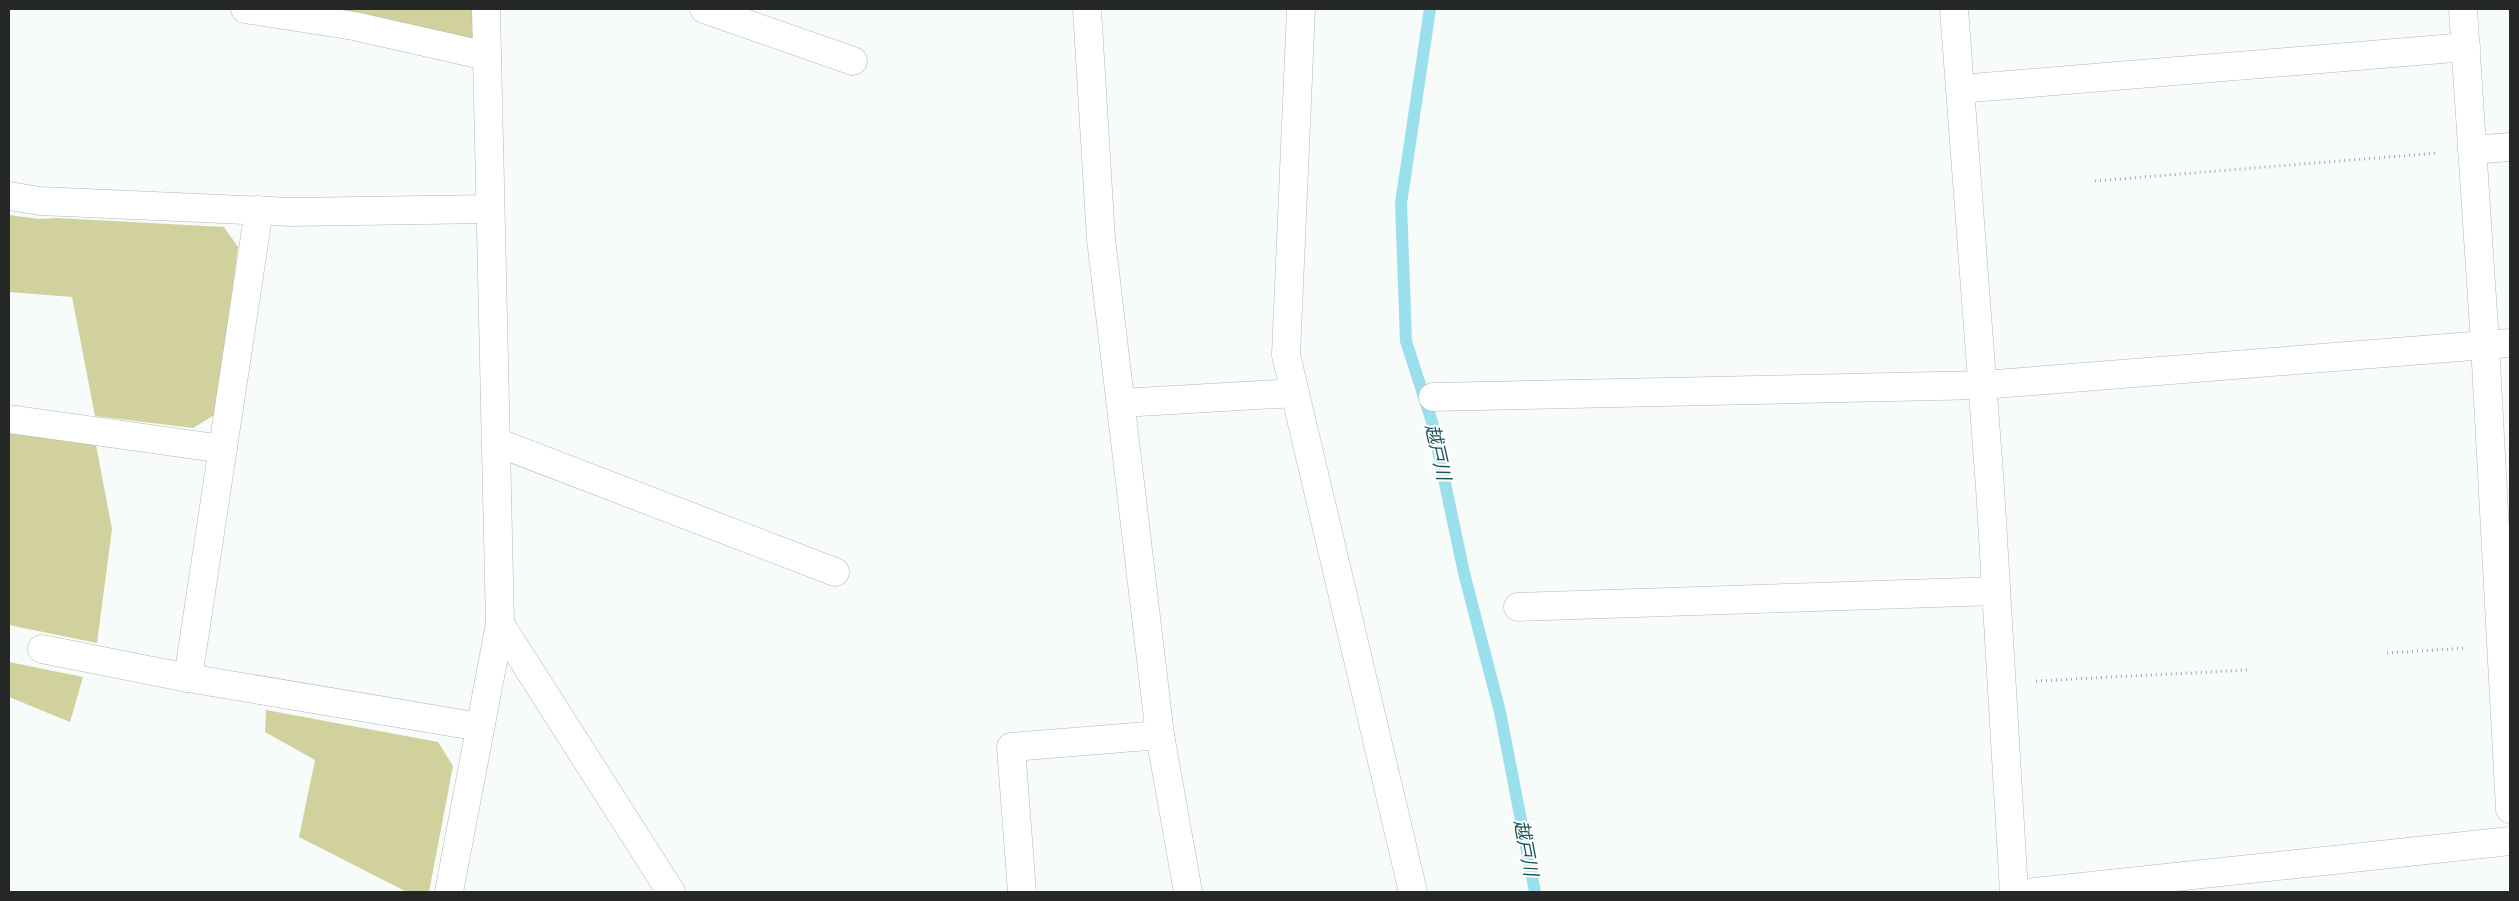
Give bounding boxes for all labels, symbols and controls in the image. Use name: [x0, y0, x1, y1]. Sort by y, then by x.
water label: 越戸川: [1418, 421, 1458, 485]
water label: 越戸川: [1507, 817, 1545, 881]

